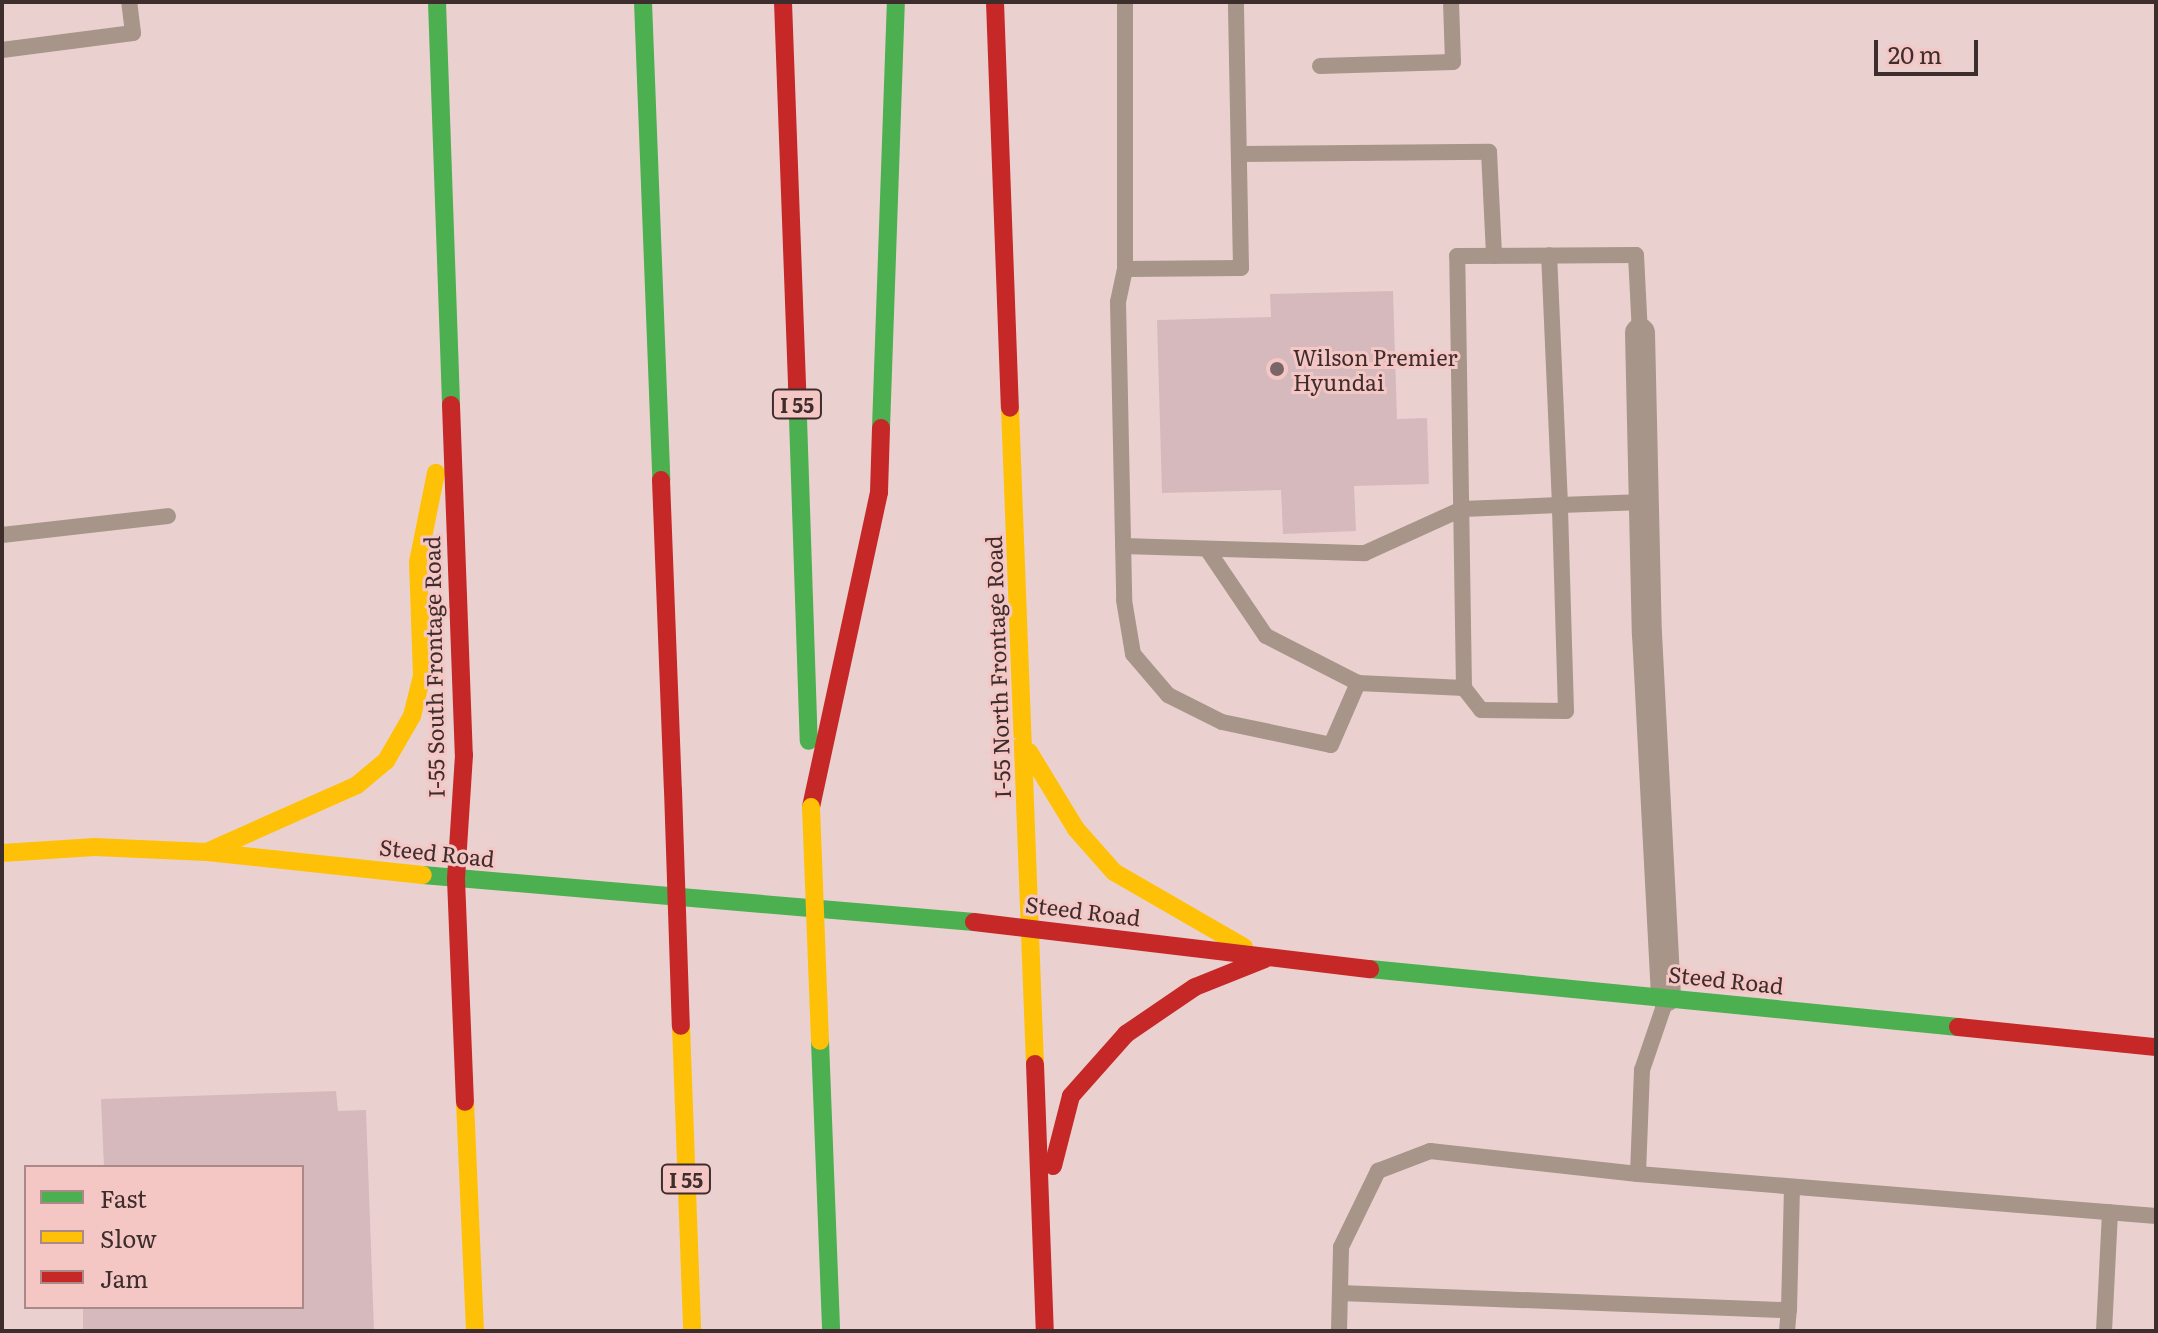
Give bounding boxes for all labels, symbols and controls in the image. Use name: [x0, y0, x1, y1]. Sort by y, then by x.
scale bar: [1878, 24, 1982, 74]
text: 20 m: [1888, 36, 1942, 71]
place label: Wilson Premier Hyundai: [1293, 343, 1458, 394]
marker: Wilson Premier Hyundai: [1268, 360, 1286, 378]
road number: I 55: [771, 388, 823, 420]
street label: I-55 North Frontage Road: [979, 535, 1015, 799]
street label: I-55 South Frontage Road: [418, 536, 448, 798]
street label: Steed Road: [378, 833, 496, 871]
street label: Steed Road: [1024, 890, 1142, 930]
street label: Steed Road: [1667, 960, 1785, 998]
road number: I 55: [660, 1163, 712, 1195]
legend: [24, 1165, 304, 1309]
text: Fast: [100, 1180, 147, 1215]
text: Slow: [100, 1220, 157, 1255]
text: Jam: [100, 1260, 148, 1295]

